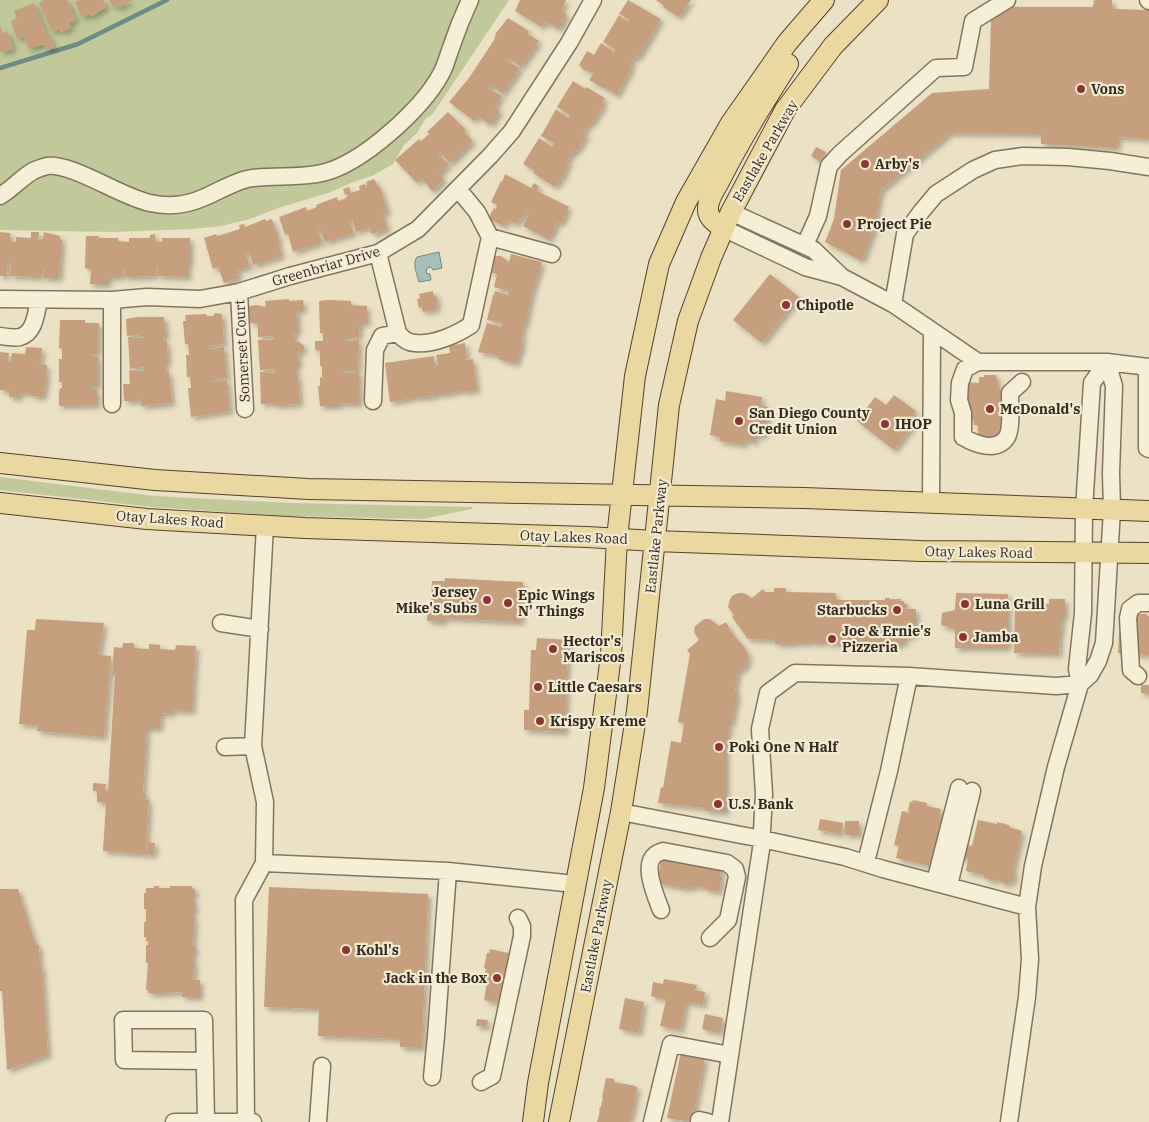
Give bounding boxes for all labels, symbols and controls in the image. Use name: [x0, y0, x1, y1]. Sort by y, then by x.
place label: Vons: [1091, 80, 1124, 98]
marker: Vons: [1075, 83, 1087, 95]
street label: Eastlake Parkway: [728, 96, 802, 205]
place label: Arby's: [875, 155, 919, 173]
marker: Arby's: [859, 158, 871, 170]
place label: Project Pie: [857, 215, 932, 233]
marker: Project Pie: [841, 218, 853, 230]
street label: Greenbriar Drive: [270, 242, 382, 290]
place label: Chipotle: [796, 296, 854, 314]
street label: Somerset Court: [230, 299, 254, 403]
marker: Chipotle: [780, 299, 792, 311]
place label: McDonald's: [1000, 400, 1080, 418]
marker: McDonald's: [984, 403, 996, 415]
place label: San Diego County Credit Union: [749, 404, 870, 438]
marker: San Diego County Credit Union: [733, 415, 745, 427]
place label: IHOP: [895, 415, 932, 433]
marker: IHOP: [879, 418, 891, 430]
street label: Eastlake Parkway: [641, 477, 671, 594]
street label: Otay Lakes Road: [115, 506, 225, 532]
street label: Otay Lakes Road: [520, 526, 629, 548]
street label: Otay Lakes Road: [925, 542, 1034, 562]
place label: Jersey Mike's Subs: [396, 583, 477, 617]
place label: Epic Wings N' Things: [518, 586, 595, 620]
marker: Jersey Mike's Subs: [481, 594, 493, 606]
place label: Luna Grill: [975, 595, 1045, 613]
marker: Epic Wings N' Things: [502, 597, 514, 609]
marker: Luna Grill: [959, 598, 971, 610]
place label: Starbucks: [817, 601, 887, 619]
marker: Starbucks: [891, 604, 903, 616]
place label: Joe & Ernie's Pizzeria: [842, 622, 931, 656]
place label: Jamba: [973, 628, 1019, 646]
marker: Jamba: [957, 631, 969, 643]
place label: Hector's Mariscos: [563, 632, 625, 666]
marker: Joe & Ernie's Pizzeria: [826, 633, 838, 645]
marker: Hector's Mariscos: [547, 643, 559, 655]
place label: Little Caesars: [548, 678, 642, 696]
marker: Little Caesars: [532, 681, 544, 693]
place label: Krispy Kreme: [550, 712, 646, 730]
marker: Krispy Kreme: [534, 715, 546, 727]
place label: Poki One N Half: [729, 738, 839, 756]
marker: Poki One N Half: [713, 741, 725, 753]
place label: U.S. Bank: [728, 795, 794, 813]
marker: U.S. Bank: [712, 798, 724, 810]
street label: Eastlake Parkway: [576, 877, 616, 994]
place label: Kohl's: [356, 941, 399, 959]
marker: Kohl's: [340, 944, 352, 956]
place label: Jack in the Box: [384, 969, 488, 987]
marker: Jack in the Box: [491, 972, 503, 984]

